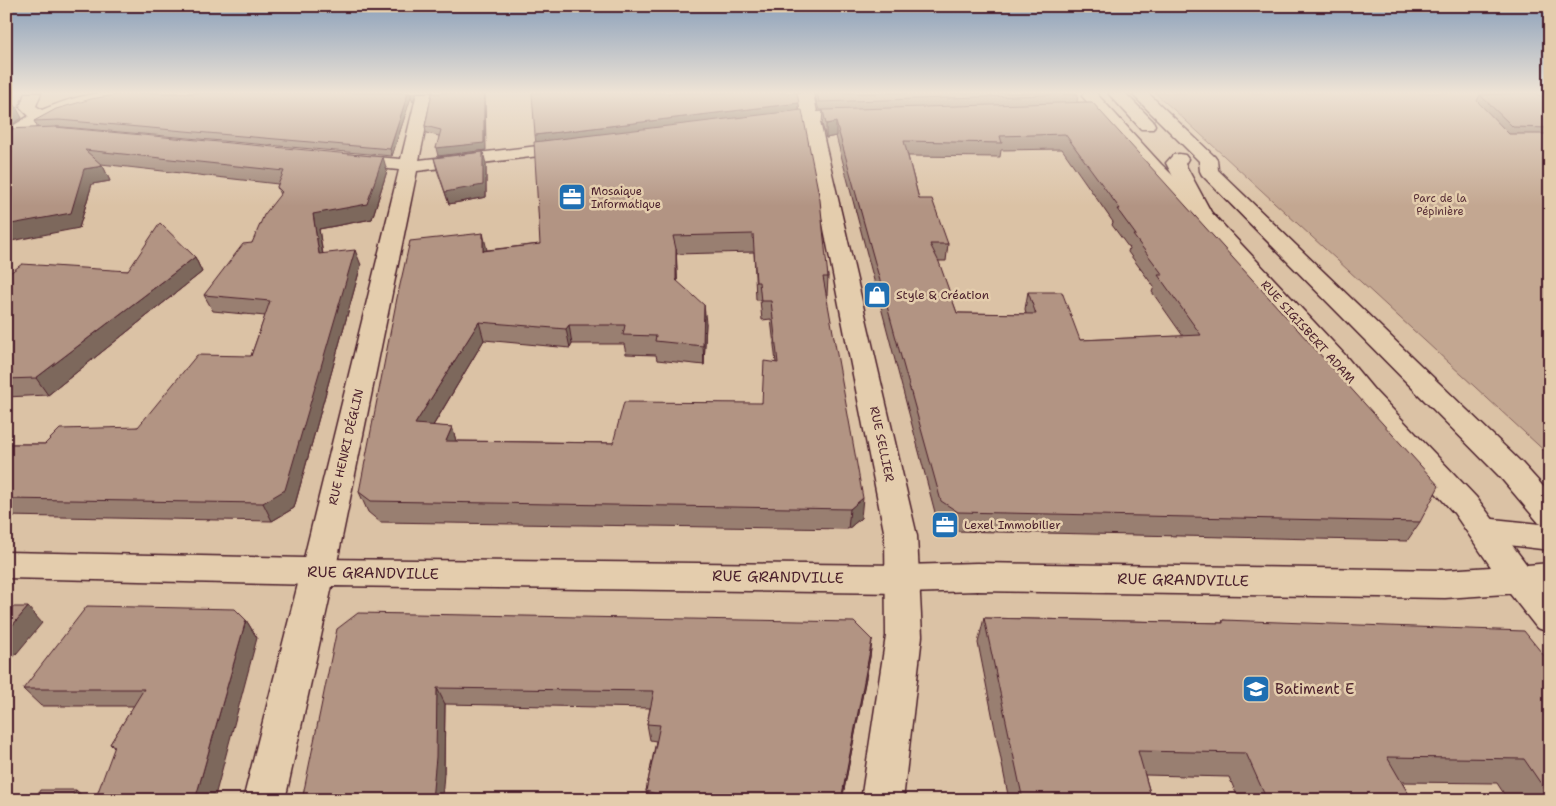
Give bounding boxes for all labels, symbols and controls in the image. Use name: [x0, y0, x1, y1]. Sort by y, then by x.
office icon: Mosaique Informatique: [557, 182, 587, 212]
place label: Mosaique Informatique: [591, 184, 661, 212]
park label: Parc de la Pépinière: [1413, 191, 1467, 219]
street label: RUE SIGISBERT ADAM: [1257, 277, 1359, 387]
shop icon: Style & Création: [862, 280, 892, 310]
place label: Style & Création: [896, 287, 989, 303]
street label: RUE HENRI DÉGLIN: [325, 387, 367, 507]
street label: RUE SELLIER: [866, 405, 898, 483]
office icon: Lexel Immobilier: [930, 510, 960, 540]
place label: Lexel Immobilier: [964, 517, 1061, 533]
street label: RUE GRANDVILLE: [307, 562, 439, 584]
street label: RUE GRANDVILLE: [712, 566, 844, 588]
street label: RUE GRANDVILLE: [1117, 569, 1249, 591]
school or university icon: Batiment E: [1241, 674, 1271, 704]
place label: Batiment E: [1275, 679, 1354, 699]

